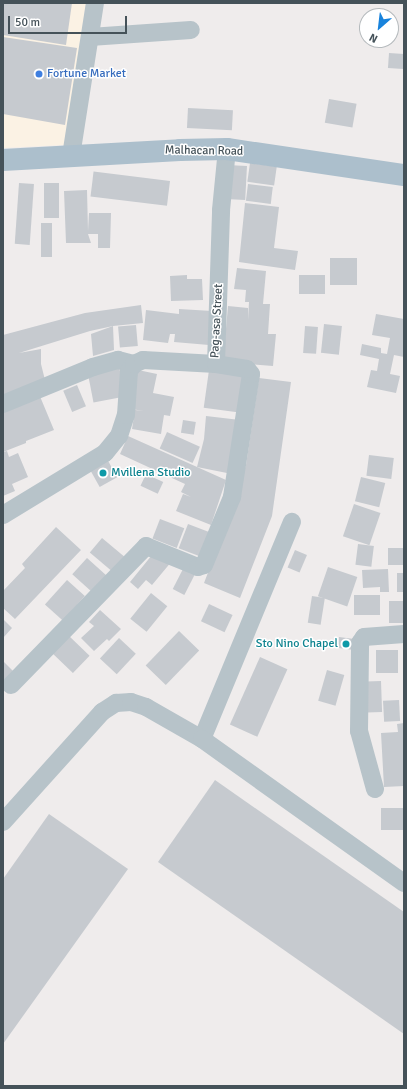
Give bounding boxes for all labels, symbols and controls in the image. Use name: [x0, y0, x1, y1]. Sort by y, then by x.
scale bar: [10, 8, 129, 34]
north arrow: [359, 8, 399, 48]
text: 50 m: [15, 15, 40, 30]
text: N: [367, 31, 380, 46]
place label: Fortune Market: [47, 67, 126, 81]
marker: Fortune Market: [34, 69, 44, 79]
street label: Malhacan Road: [165, 143, 243, 159]
street label: Pag-asa Street: [208, 283, 226, 359]
place label: Mvillena Studio: [111, 466, 191, 480]
marker: Mvillena Studio: [98, 468, 108, 478]
place label: Sto Nino Chapel: [256, 637, 338, 651]
marker: Sto Nino Chapel: [341, 639, 351, 649]

